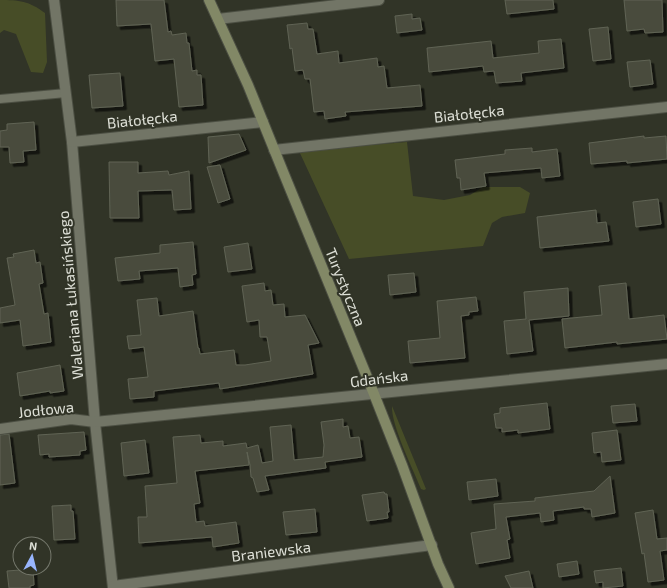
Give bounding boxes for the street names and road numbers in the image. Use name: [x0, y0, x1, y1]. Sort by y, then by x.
street label: Białołęcka: [433, 100, 505, 126]
street label: Białołęcka: [106, 106, 178, 132]
street label: Waleriana Łukasińskiego: [54, 210, 86, 380]
street label: Turystyczna: [322, 245, 370, 329]
street label: Gdańska: [349, 366, 409, 390]
street label: Jodłowa: [17, 397, 75, 421]
street label: Braniewska: [230, 537, 312, 565]

